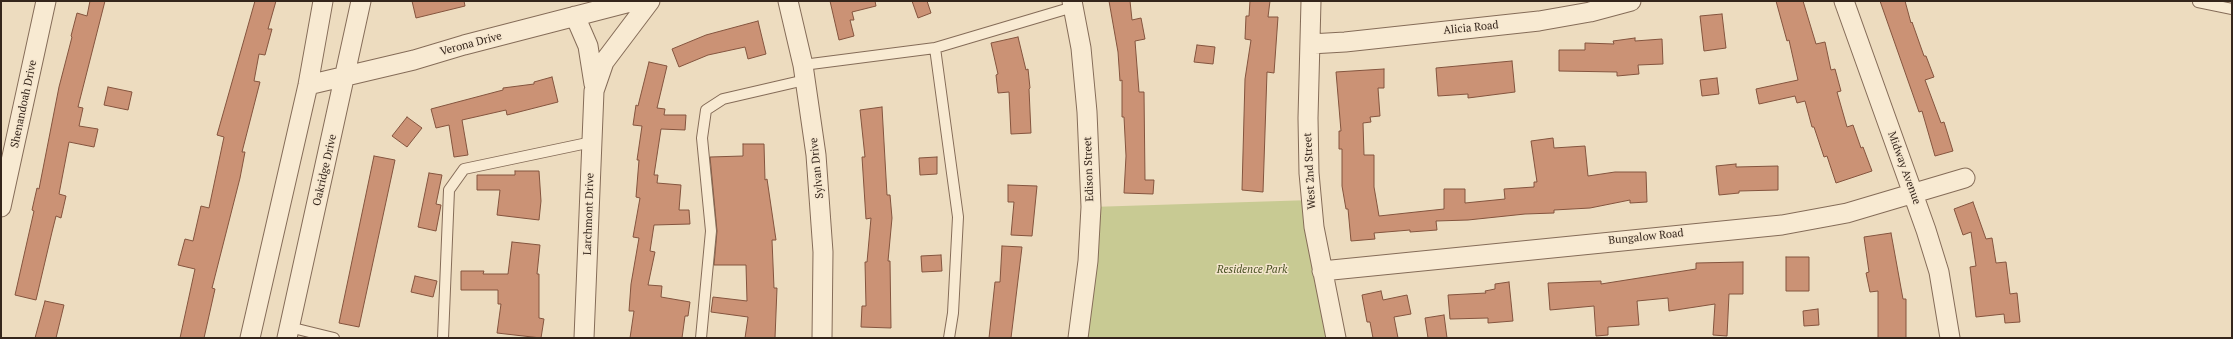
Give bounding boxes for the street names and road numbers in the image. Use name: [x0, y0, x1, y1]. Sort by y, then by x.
street label: Alicia Road: [1443, 19, 1499, 37]
street label: Verona Drive: [439, 29, 503, 59]
street label: Shenandoah Drive: [8, 59, 40, 149]
street label: Midway Avenue: [1885, 130, 1923, 206]
street label: West 2nd Street: [1301, 132, 1319, 210]
street label: Oakridge Drive: [310, 133, 340, 207]
street label: Edison Street: [1081, 136, 1097, 202]
street label: Sylvan Drive: [807, 137, 827, 199]
street label: Larchmont Drive: [581, 173, 597, 255]
street label: Bungalow Road: [1608, 226, 1684, 248]

